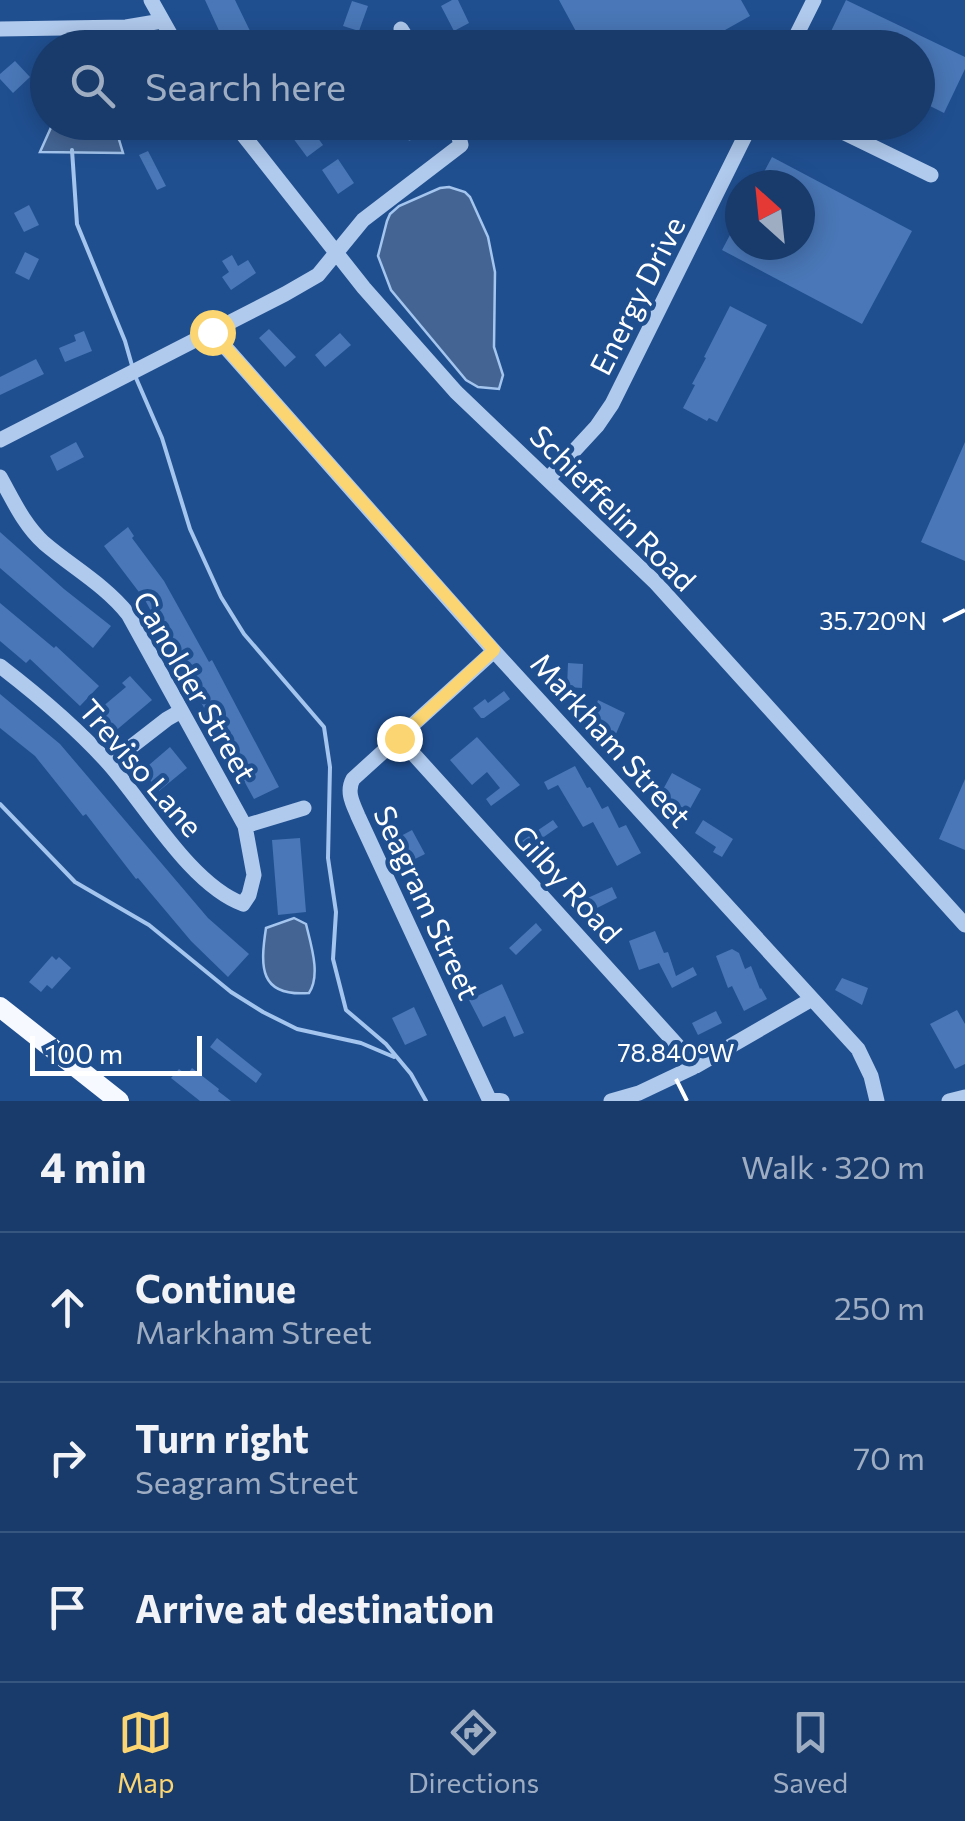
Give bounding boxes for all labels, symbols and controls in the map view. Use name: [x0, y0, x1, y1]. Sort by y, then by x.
search box: [30, 30, 935, 140]
icon: search: [65, 58, 120, 113]
text: Search here: [145, 62, 346, 109]
north arrow: [725, 170, 815, 260]
street label: Energy Drive: [580, 210, 692, 380]
route start: [190, 310, 236, 356]
street label: Schieffelin Road: [523, 416, 705, 598]
street label: Canolder Street: [126, 584, 266, 788]
text: 35.720°N: [819, 605, 927, 635]
street label: Markham Street: [524, 644, 700, 834]
street label: Treviso Lane: [72, 691, 212, 843]
route end: [377, 716, 423, 762]
street label: Seagram Street: [367, 799, 489, 1005]
street label: Gilby Road: [505, 816, 631, 950]
scale bar: [30, 1031, 202, 1076]
text: 100 m: [45, 1036, 123, 1070]
text: 78.840°W: [617, 1037, 735, 1067]
text: 4 min: [40, 1140, 146, 1192]
text: Walk · 320 m: [741, 1146, 925, 1186]
text: Continue: [135, 1264, 296, 1311]
icon: ahead: [40, 1280, 95, 1335]
text: 250 m: [834, 1287, 925, 1327]
text: Markham Street: [135, 1311, 372, 1351]
text: Turn right: [135, 1414, 309, 1461]
icon: right: [40, 1430, 95, 1485]
text: 70 m: [853, 1437, 925, 1477]
text: Seagram Street: [135, 1461, 358, 1501]
icon: arrive: [40, 1580, 95, 1635]
text: Arrive at destination: [135, 1584, 494, 1631]
tab: Map: [117, 1705, 174, 1799]
tab: Directions: [408, 1705, 539, 1799]
tab: Saved: [773, 1705, 848, 1799]

